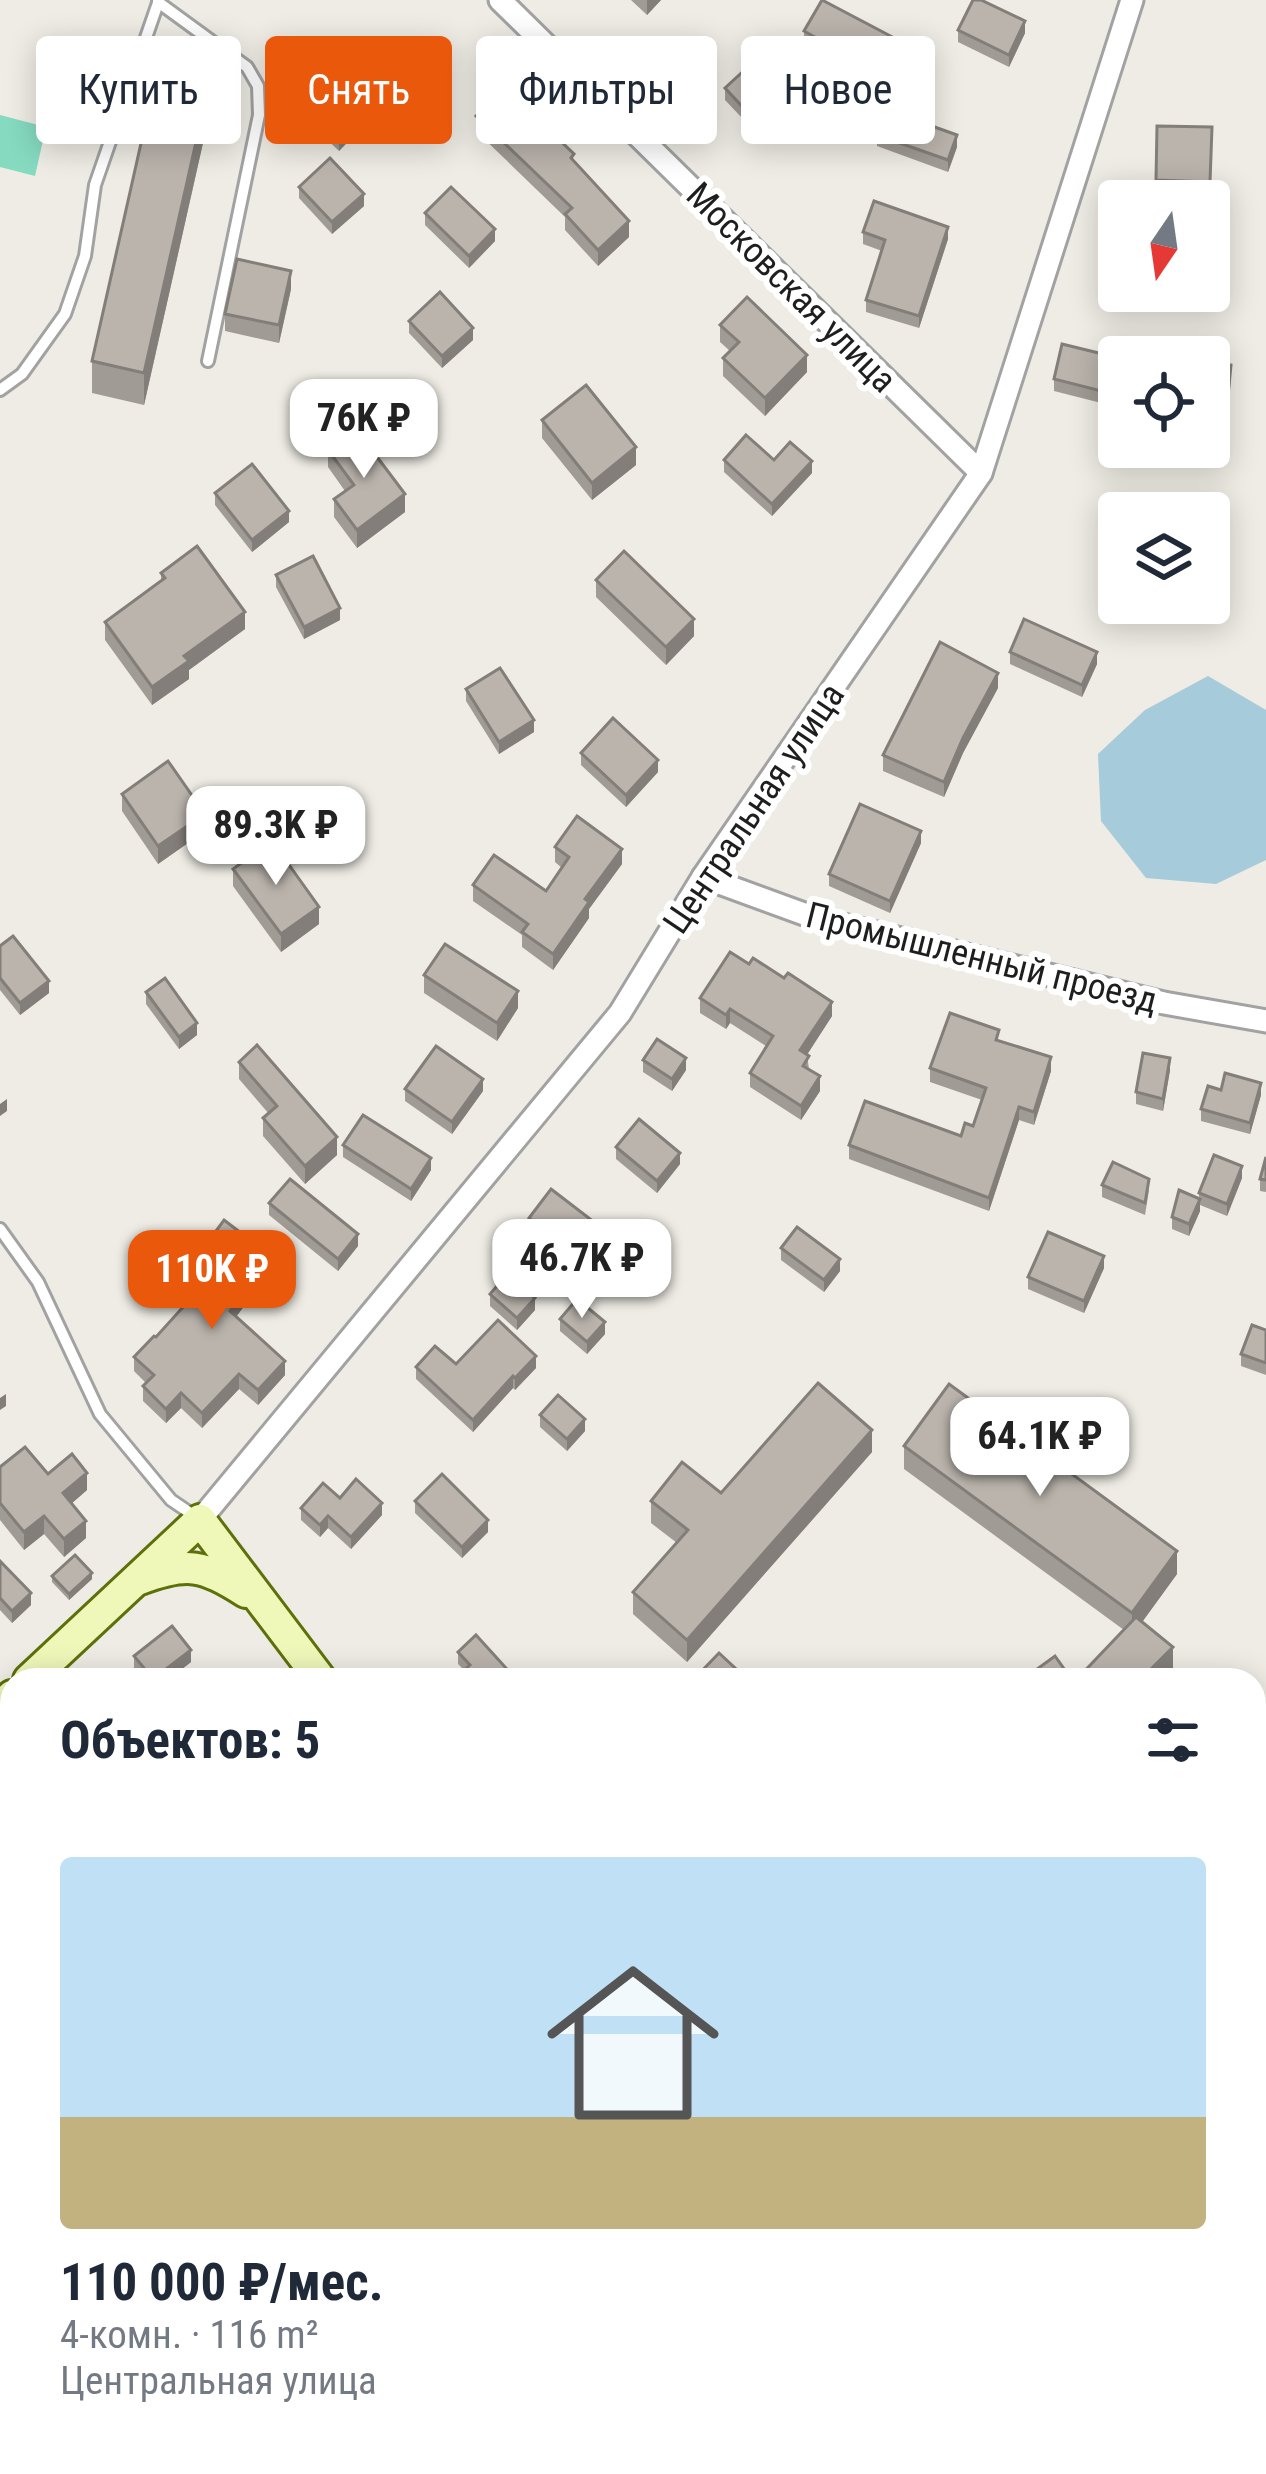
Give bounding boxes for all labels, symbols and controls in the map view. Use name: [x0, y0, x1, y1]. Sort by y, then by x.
chip: Купить: [36, 36, 241, 144]
chip: Снять: [265, 36, 452, 144]
chip: Фильтры: [476, 36, 717, 144]
chip: Новое: [741, 36, 935, 144]
street label: Московская улица: [678, 174, 905, 401]
north arrow: [1098, 180, 1230, 312]
map controls: [1098, 180, 1230, 624]
button: locate: [1098, 336, 1230, 468]
pin: 76K ₽: [280, 379, 448, 481]
text: 76K ₽: [317, 395, 411, 441]
button: layers: [1098, 492, 1230, 624]
street label: Центральная улица: [655, 676, 853, 942]
pin: 89.3K ₽: [165, 786, 387, 888]
text: 89.3K ₽: [213, 802, 339, 848]
street label: Промышленный проезд: [802, 894, 1162, 1022]
pin: 46.7K ₽: [471, 1219, 693, 1321]
pin: 110K ₽: [114, 1230, 310, 1332]
text: 46.7K ₽: [519, 1235, 645, 1281]
text: 110K ₽: [155, 1246, 269, 1292]
pin: 64.1K ₽: [929, 1397, 1151, 1499]
text: 64.1K ₽: [977, 1413, 1103, 1459]
icon: filters: [1140, 1707, 1206, 1773]
text: Объектов: 5: [60, 1711, 320, 1770]
icon: home: [525, 1935, 741, 2151]
text: 110 000 ₽/мес.: [60, 2253, 384, 2312]
text: 4-комн. · 116 m²: [60, 2312, 319, 2358]
text: Центральная улица: [60, 2358, 377, 2404]

